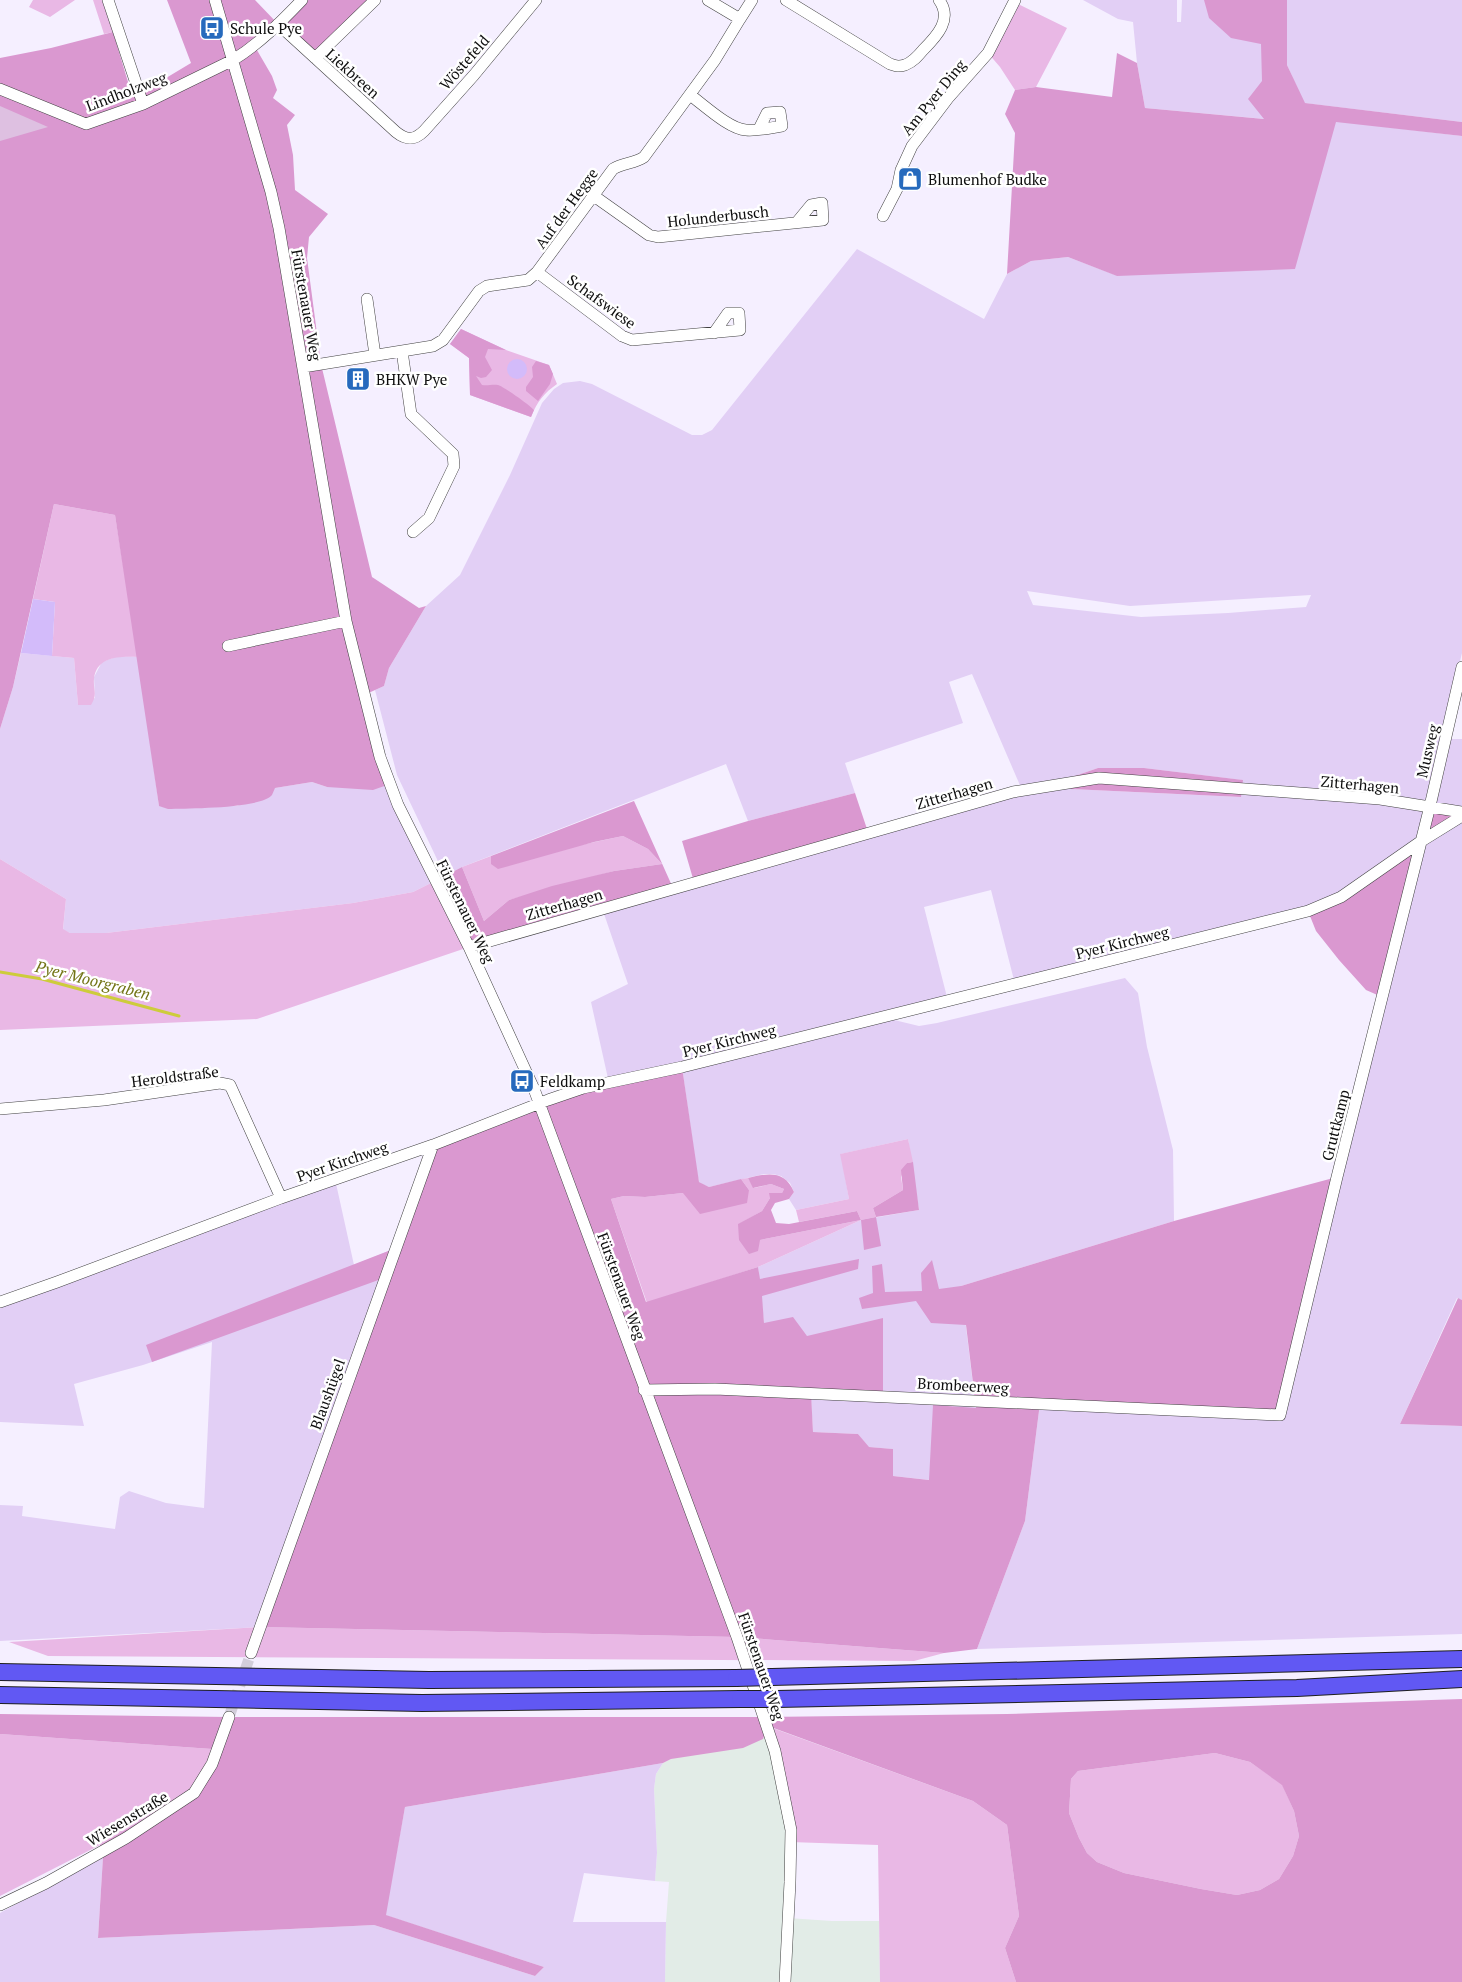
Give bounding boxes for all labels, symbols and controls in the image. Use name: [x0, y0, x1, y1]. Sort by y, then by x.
bus stop icon: Schule Pye: [199, 15, 225, 41]
place label: Schule Pye: [230, 18, 302, 38]
street label: Wöstefeld: [435, 30, 493, 94]
street label: Liekbreen: [322, 43, 384, 103]
street label: Am Pyer Ding: [896, 54, 970, 139]
street label: Lindholzweg: [83, 66, 170, 116]
street label: Auf der Hegge: [530, 164, 602, 252]
shop icon: Blumenhof Budke: [897, 166, 923, 192]
place label: Blumenhof Budke: [928, 169, 1047, 189]
street label: Holunderbusch: [666, 201, 770, 231]
street label: Fürstenauer Weg: [287, 248, 327, 363]
street label: Schafswiese: [564, 269, 640, 333]
building icon: BHKW Pye: [345, 366, 371, 392]
place label: BHKW Pye: [376, 369, 447, 389]
street label: Musweg: [1411, 721, 1443, 780]
street label: Zitterhagen: [1320, 771, 1400, 797]
street label: Zitterhagen: [913, 773, 995, 813]
street label: Fürstenauer Weg: [432, 856, 500, 967]
street label: Zitterhagen: [523, 884, 605, 924]
street label: Pyer Kirchweg: [1073, 921, 1172, 963]
water label: Pyer Moorgraben: [32, 955, 153, 1005]
street label: Pyer Kirchweg: [680, 1019, 779, 1061]
street label: Heroldstraße: [130, 1061, 220, 1091]
bus stop icon: Feldkamp: [509, 1068, 535, 1094]
place label: Feldkamp: [540, 1071, 605, 1091]
street label: Gruttkamp: [1317, 1087, 1353, 1163]
street label: Pyer Kirchweg: [294, 1136, 391, 1186]
street label: Fürstenauer Weg: [593, 1230, 651, 1343]
street label: Blaushügel: [305, 1356, 349, 1432]
street label: Brombeerweg: [917, 1373, 1010, 1397]
street label: Fürstenauer Weg: [734, 1609, 790, 1724]
street label: Wiesenstraße: [83, 1786, 171, 1850]

